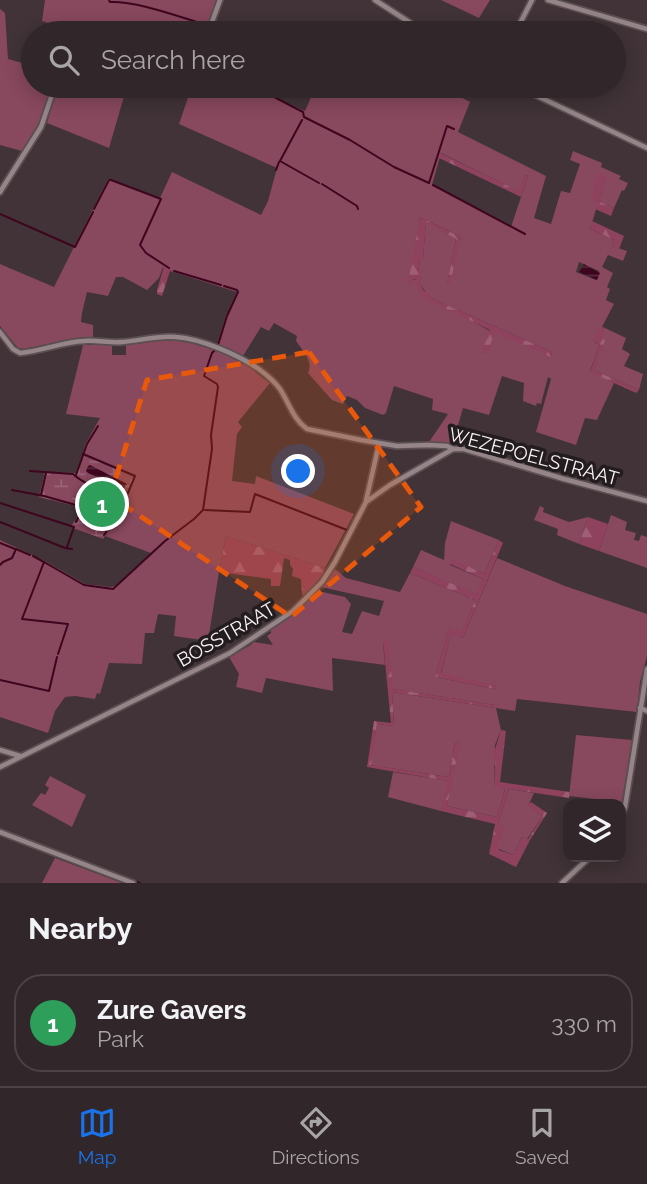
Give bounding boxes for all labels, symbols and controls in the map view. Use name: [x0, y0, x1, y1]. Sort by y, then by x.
search box: [21, 21, 626, 98]
icon: search: [45, 41, 83, 79]
text: Search here: [101, 45, 245, 75]
street label: WEZEPOELSTRAAT: [447, 423, 622, 489]
your location: [281, 454, 315, 488]
pin: 1: [79, 478, 125, 530]
street label: BOSSTRAAT: [173, 597, 279, 671]
map controls: [563, 799, 626, 862]
button: layers: [563, 799, 626, 862]
text: Nearby: [28, 911, 132, 946]
text: Zure Gavers: [97, 995, 246, 1025]
text: 1: [47, 1010, 59, 1037]
text: 330 m: [551, 1010, 617, 1037]
text: Park: [97, 1025, 144, 1052]
tab: Map: [78, 1104, 116, 1168]
tab: Directions: [272, 1104, 360, 1168]
tab: Saved: [515, 1104, 569, 1168]

